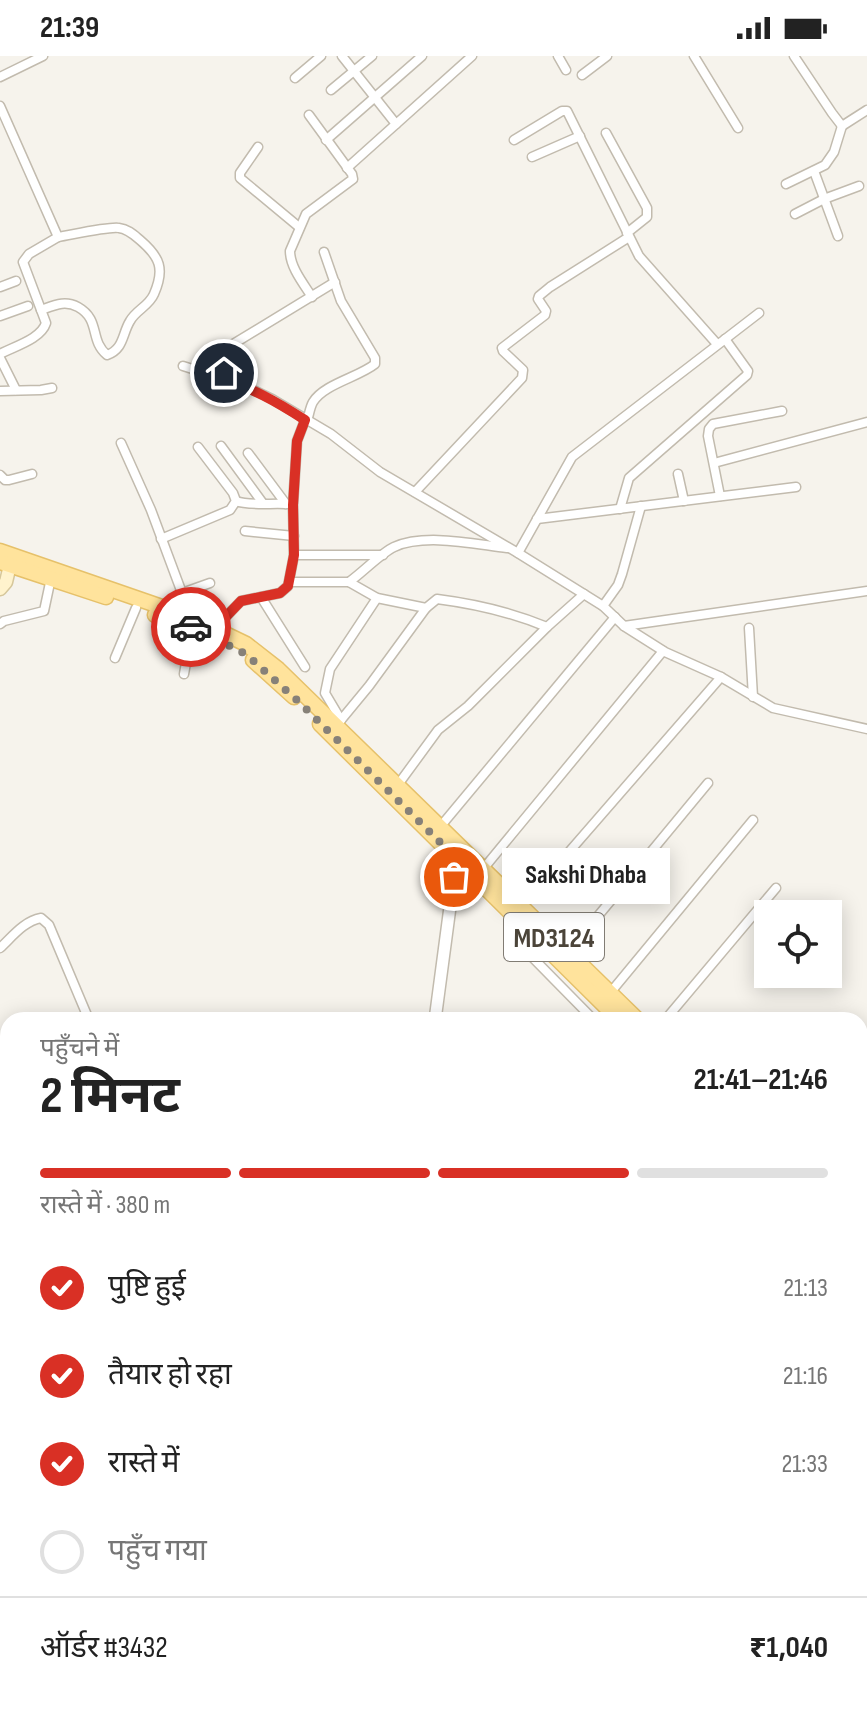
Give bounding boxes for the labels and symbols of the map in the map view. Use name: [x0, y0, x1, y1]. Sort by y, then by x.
pin: [190, 339, 258, 407]
courier: [151, 587, 231, 667]
pin: [420, 843, 488, 911]
callout: Sakshi Dhaba: [502, 849, 670, 905]
road number: MD3124: [504, 913, 604, 961]

